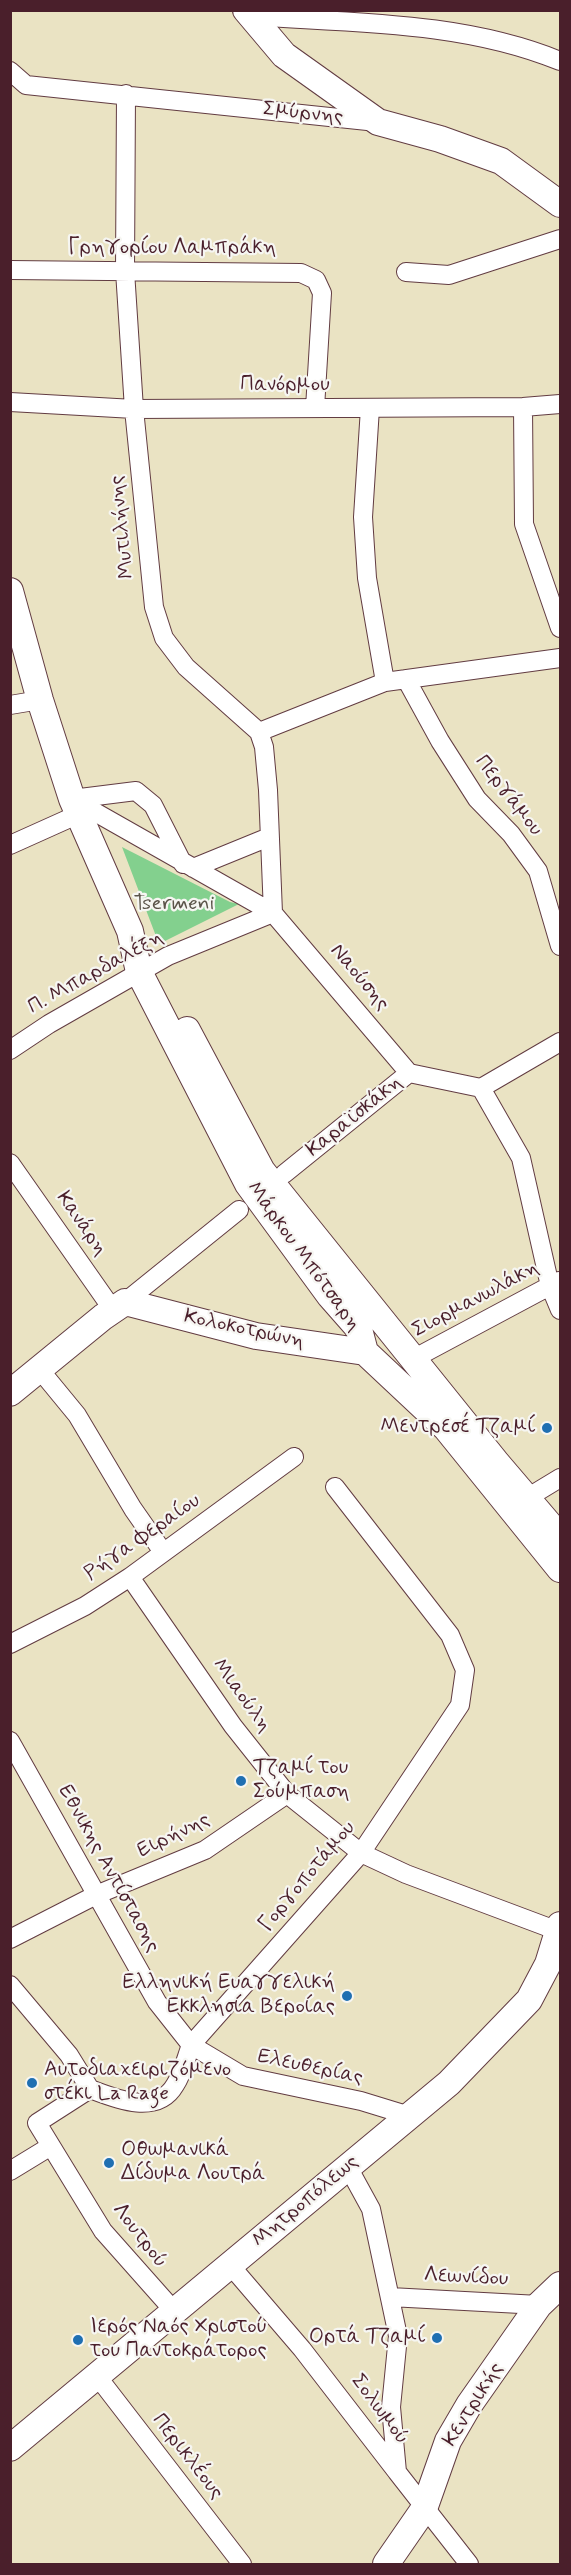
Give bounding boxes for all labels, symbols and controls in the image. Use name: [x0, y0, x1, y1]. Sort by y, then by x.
street label: Σμύρνης: [262, 97, 344, 131]
street label: Γρηγορίου Λαμπράκη: [68, 236, 276, 262]
street label: Πανόρμου: [240, 373, 330, 399]
street label: Mυτιλήνης: [105, 474, 141, 580]
street label: Περγάμου: [469, 750, 547, 842]
park label: Tsermeni: [134, 892, 214, 918]
street label: Π. Μπαρδαλέξη: [24, 925, 168, 1021]
street label: Ναούσης: [324, 939, 394, 1017]
street label: Καραϊσκάκη: [302, 1071, 408, 1163]
street label: Μάρκου Μπότσαρη: [240, 1177, 366, 1337]
street label: Κανάρη: [50, 1187, 112, 1261]
street label: Σιορμανωλάκη: [409, 1256, 543, 1344]
street label: Κολοκοτρώνη: [182, 1305, 306, 1355]
place label: Μεντρεσέ Τζαμί: [380, 1415, 535, 1441]
marker: Μεντρεσέ Τζαμί: [540, 1421, 554, 1435]
street label: Ρήγα Φεραίου: [80, 1489, 206, 1587]
street label: Μιαούλη: [206, 1654, 276, 1738]
place label: Τζαμί του Σούμπαση: [253, 1756, 349, 1806]
marker: Τζαμί του Σούμπαση: [234, 1774, 248, 1788]
street label: Εθνικης Αντίστασης: [51, 1781, 165, 1957]
street label: Ειρήνης: [134, 1808, 214, 1864]
street label: Γοργοποτάμου: [254, 1816, 362, 1938]
place label: Ελληνική Ευαγγελική Εκκλησία Βεροίας: [122, 1971, 335, 2021]
marker: Ελληνική Ευαγγελική Εκκλησία Βεροίας: [340, 1989, 354, 2003]
street label: Ελευθερίας: [255, 2045, 365, 2091]
place label: Αυτοδιαχειριζόμενο στέκι La Rage: [44, 2058, 231, 2108]
marker: Αυτοδιαχειριζόμενο στέκι La Rage: [25, 2076, 39, 2090]
place label: Οθωμανικά Δίδυμα Λουτρά: [121, 2138, 265, 2188]
street label: Μητροπόλεως: [248, 2150, 364, 2254]
marker: Οθωμανικά Δίδυμα Λουτρά: [102, 2156, 116, 2170]
street label: Λουτρού: [106, 2199, 172, 2273]
street label: Λεωνίδου: [423, 2263, 509, 2293]
place label: Ιερός Ναός Χριστού του Παντοκράτορος: [90, 2315, 267, 2365]
place label: Ορτά Τζαμί: [309, 2325, 425, 2351]
marker: Ορτά Τζαμί: [430, 2331, 444, 2345]
marker: Ιερός Ναός Χριστού του Παντοκράτορος: [71, 2333, 85, 2347]
street label: Κεντρικής: [438, 2358, 510, 2452]
street label: Σολωμού: [344, 2370, 414, 2450]
street label: Περικλέους: [146, 2409, 228, 2505]

